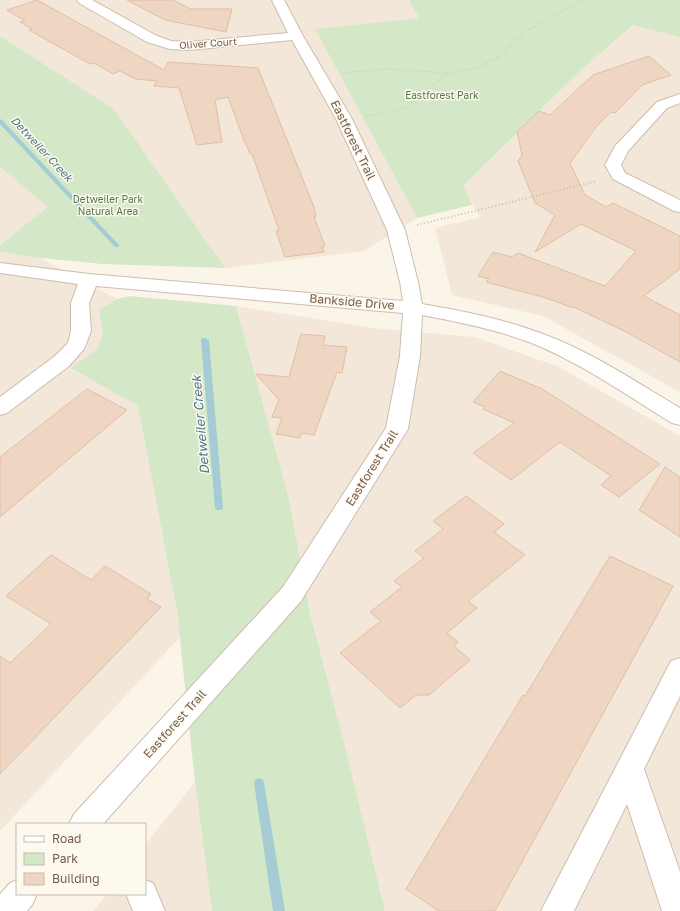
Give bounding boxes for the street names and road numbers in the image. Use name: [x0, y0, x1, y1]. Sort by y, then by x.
street label: Oliver Court: [179, 35, 237, 51]
street label: Eastforest Trail: [328, 97, 379, 182]
street label: Bankside Drive: [309, 290, 395, 313]
street label: Eastforest Trail: [342, 427, 401, 509]
street label: Eastforest Trail: [140, 686, 209, 761]

